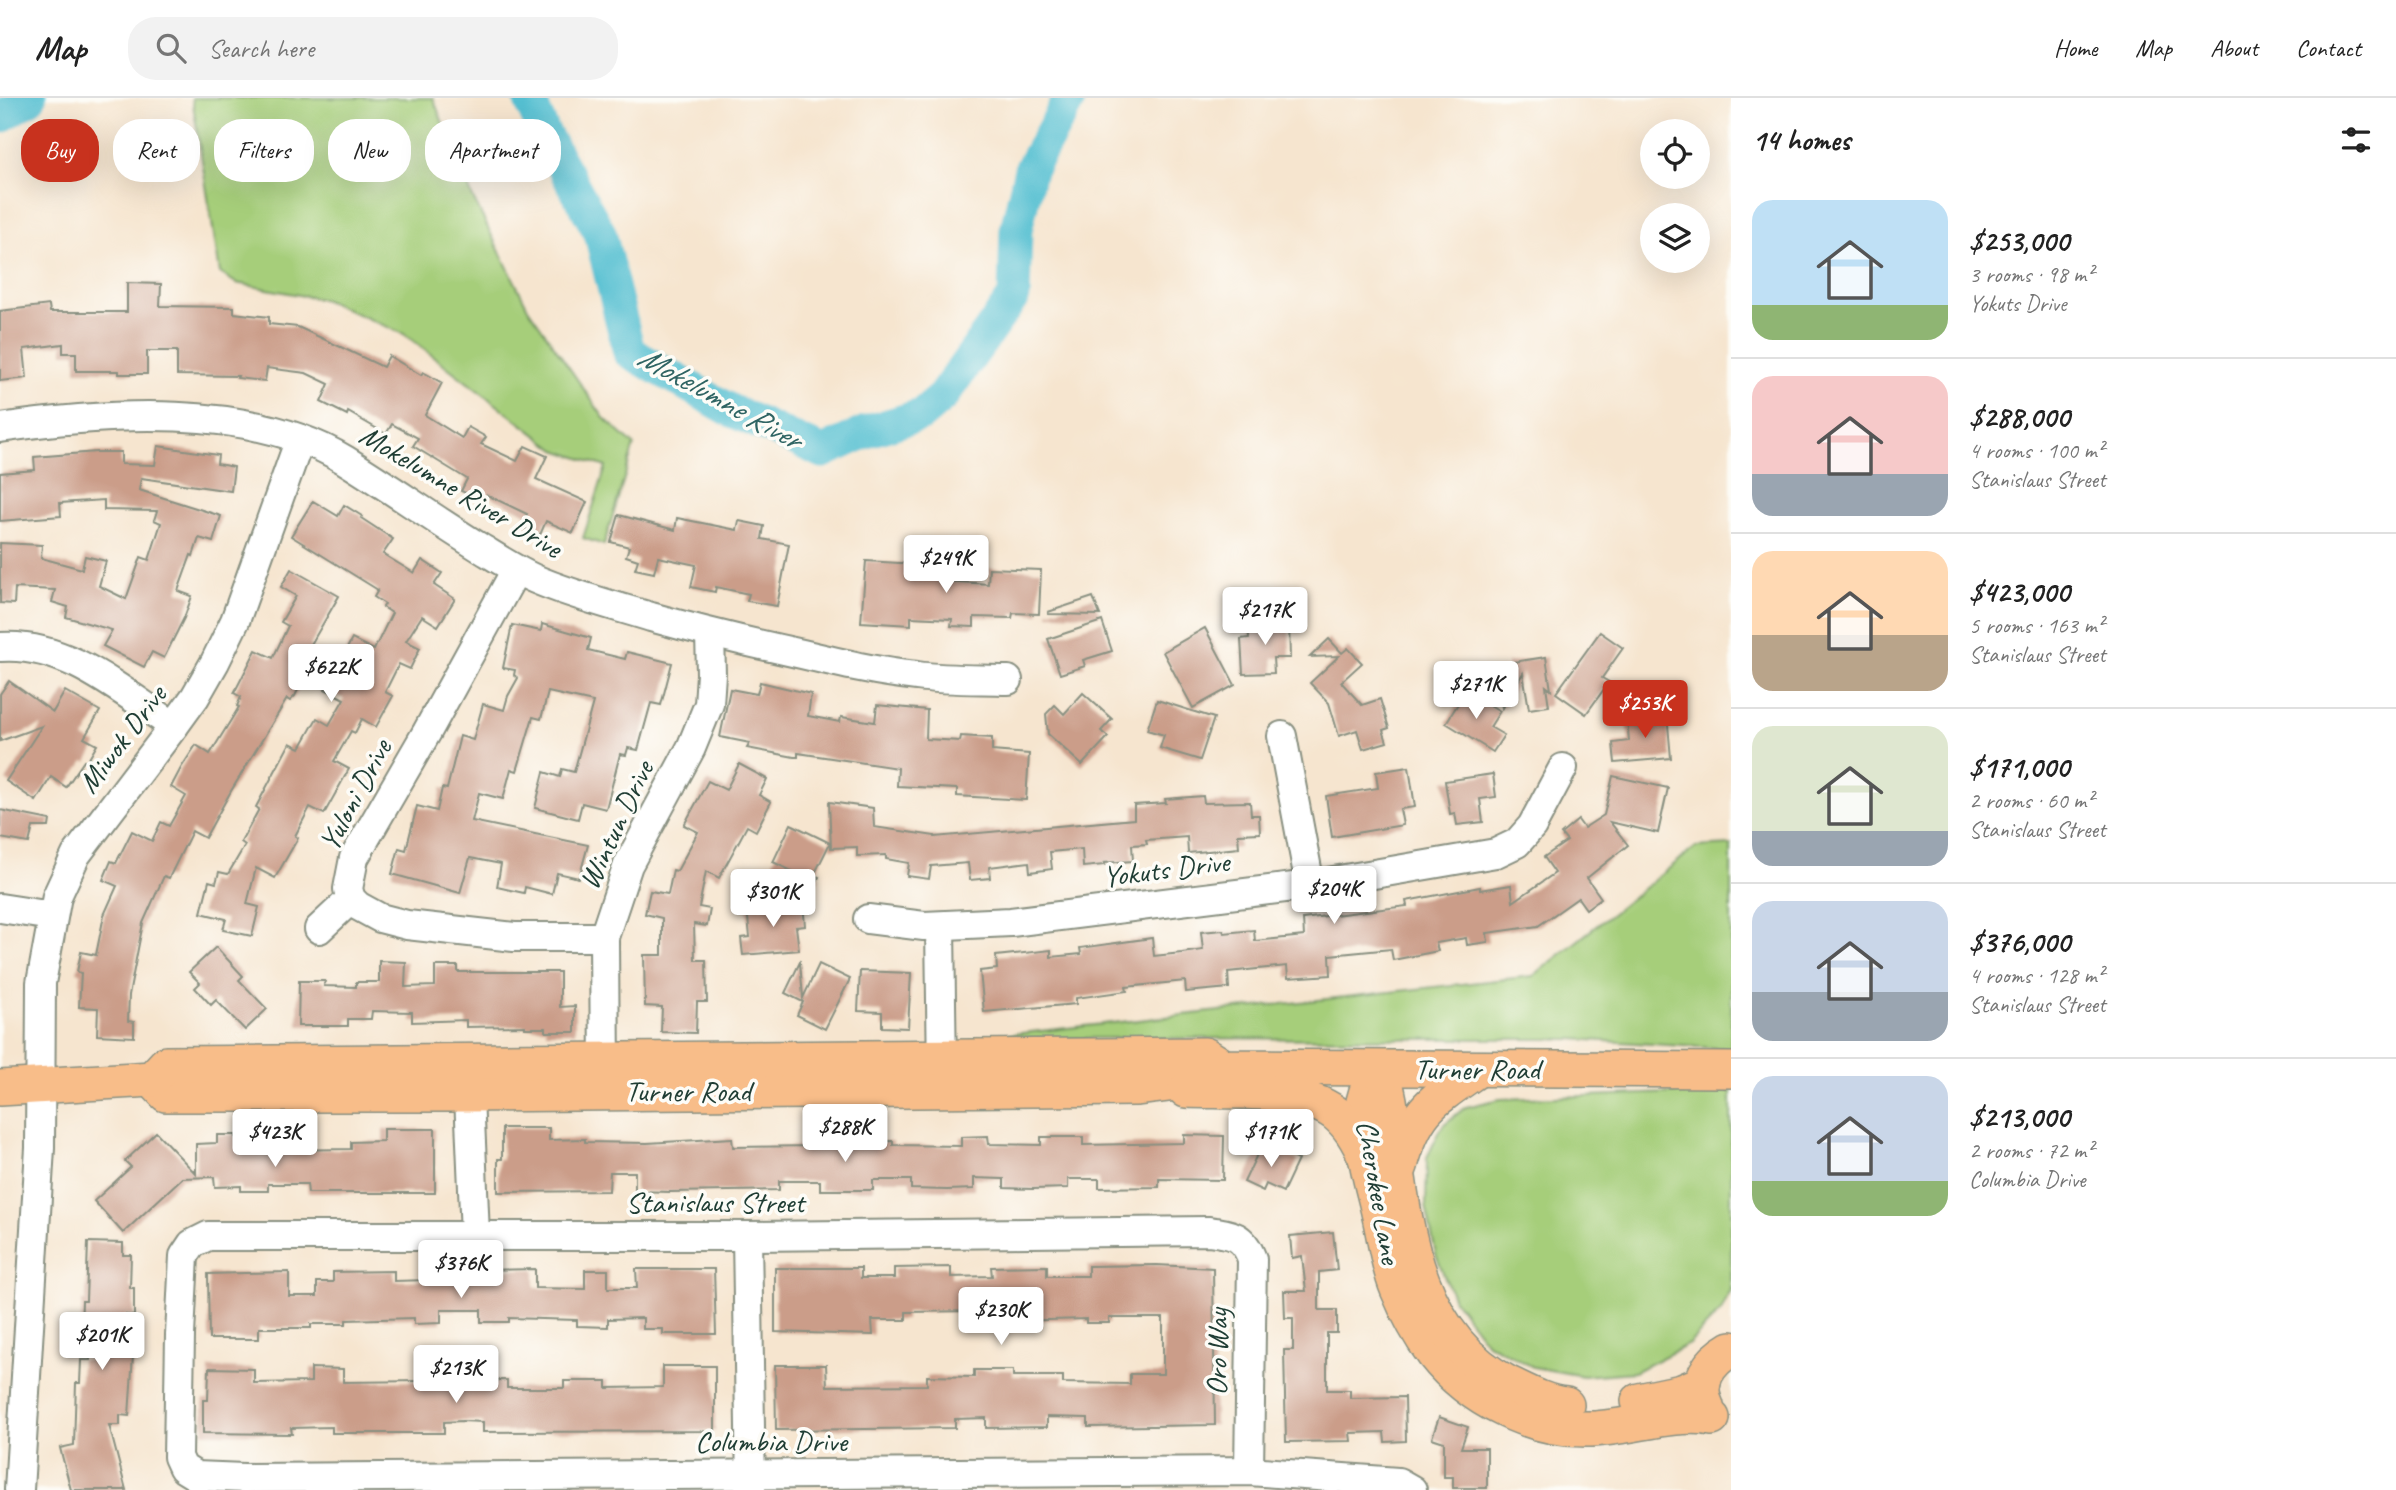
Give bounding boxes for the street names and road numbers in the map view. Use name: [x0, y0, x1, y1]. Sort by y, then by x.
street label: Mokelumne River Drive: [353, 416, 571, 568]
street label: Miwok Drive: [69, 676, 176, 800]
street label: Yuloni Drive: [310, 731, 401, 857]
street label: Wintun Drive: [570, 753, 663, 895]
street label: Yokuts Drive: [1101, 842, 1234, 896]
street label: Turner Road: [1414, 1050, 1544, 1088]
street label: Turner Road: [625, 1072, 755, 1110]
street label: Cherokee Lane: [1348, 1117, 1411, 1269]
street label: Stanislaus Street: [626, 1183, 807, 1221]
street label: Oro Way: [1197, 1306, 1237, 1396]
street label: Columbia Drive: [695, 1422, 849, 1460]

